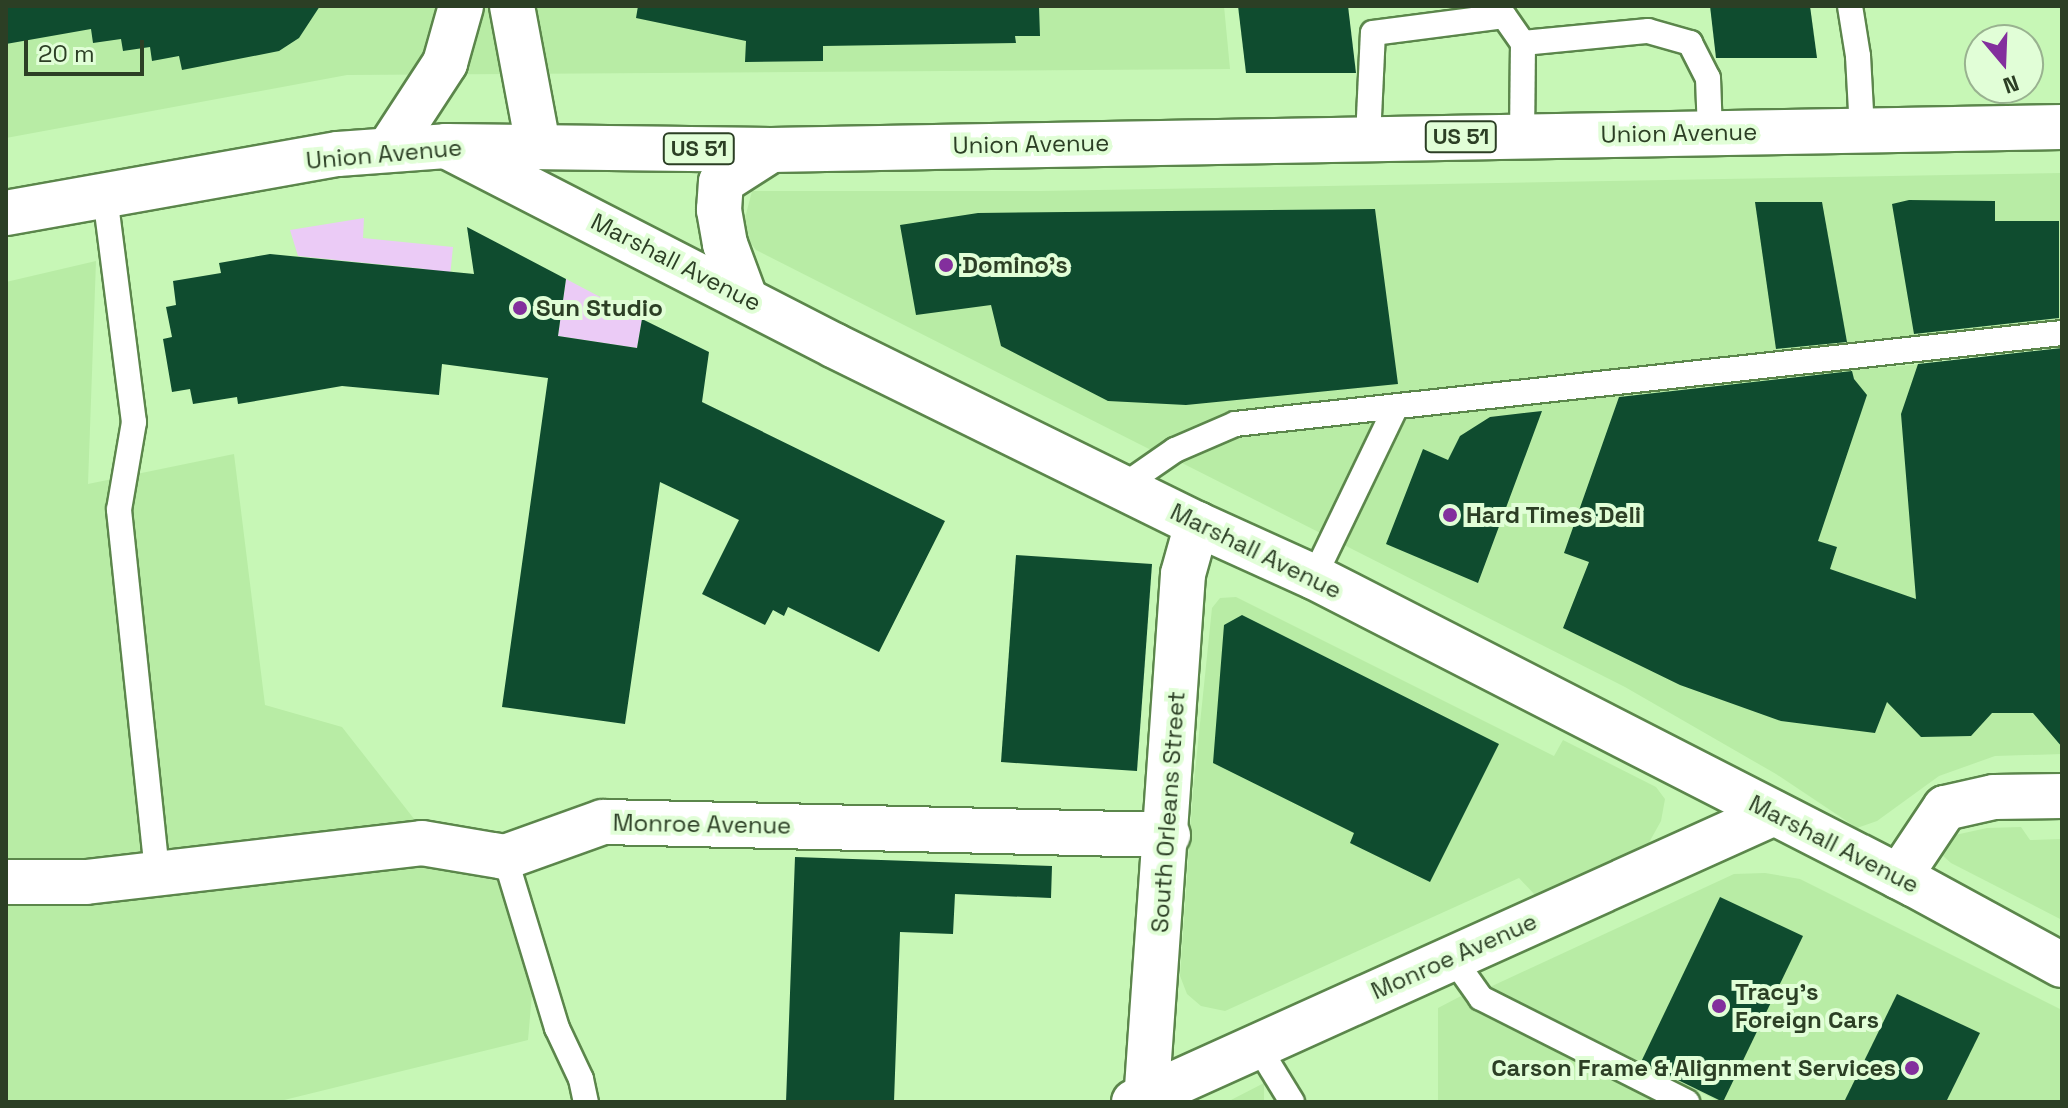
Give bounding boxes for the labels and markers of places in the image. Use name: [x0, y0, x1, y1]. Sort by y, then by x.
place label: Domino's: [962, 251, 1068, 279]
marker: Domino's: [937, 256, 955, 274]
place label: Sun Studio: [536, 294, 663, 322]
marker: Sun Studio: [511, 299, 529, 317]
place label: Hard Times Deli: [1466, 501, 1642, 529]
marker: Hard Times Deli: [1441, 506, 1459, 524]
place label: Tracy's Foreign Cars: [1735, 978, 1879, 1034]
marker: Tracy's Foreign Cars: [1710, 997, 1728, 1015]
place label: Carson Frame & Alignment Services: [1491, 1054, 1896, 1082]
marker: Carson Frame & Alignment Services: [1903, 1059, 1921, 1077]

